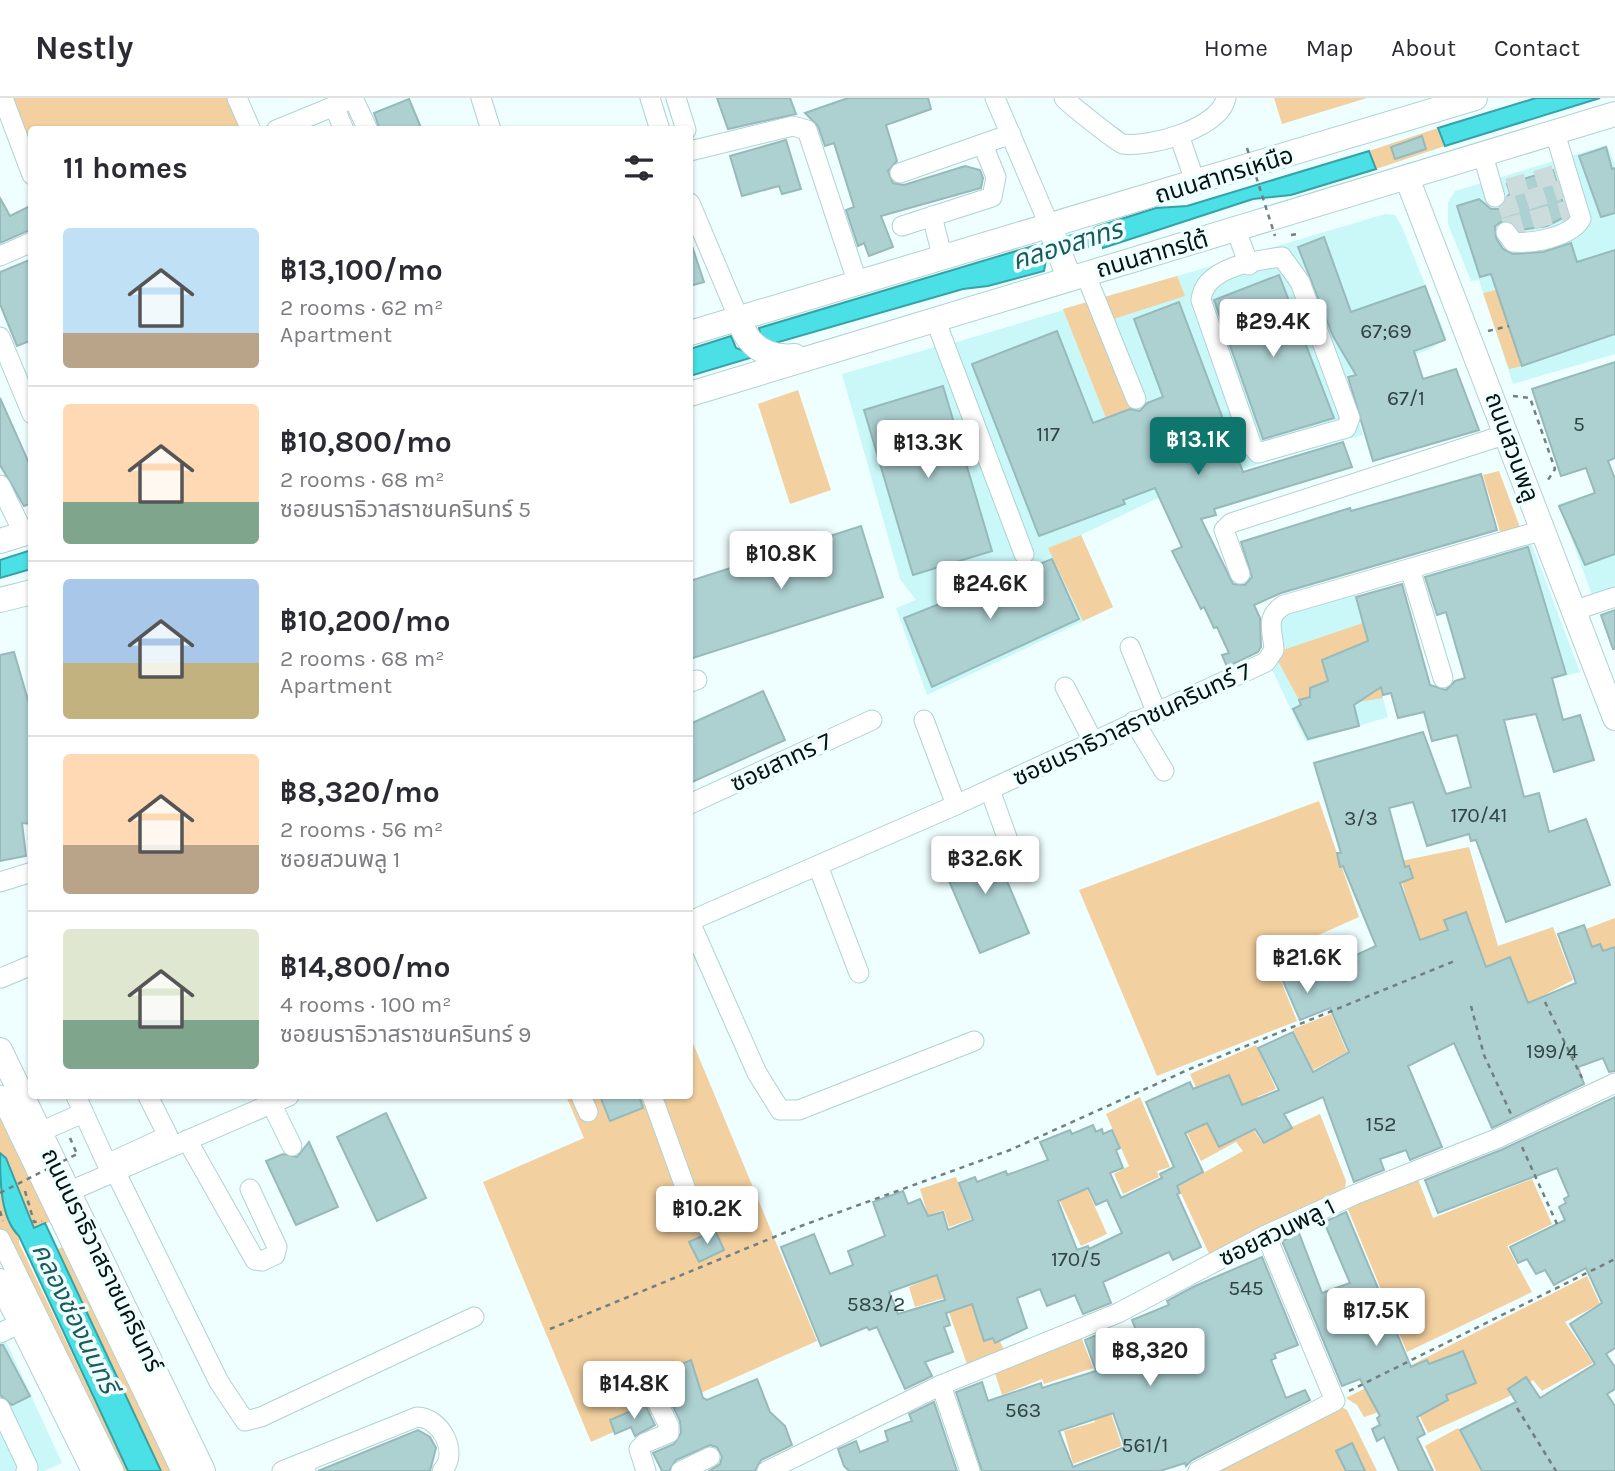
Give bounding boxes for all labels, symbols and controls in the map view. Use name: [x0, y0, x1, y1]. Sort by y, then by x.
text: Nestly: [35, 29, 133, 67]
text: Home: [1204, 34, 1268, 62]
text: Map: [1306, 34, 1353, 62]
text: About: [1391, 34, 1456, 62]
text: Contact: [1494, 34, 1580, 62]
street label: ถนนสาทรเหนือ: [1151, 141, 1297, 209]
icon: filters: [620, 149, 658, 187]
text: 11 homes: [63, 150, 188, 186]
water label: คลองสาทร: [1008, 213, 1128, 276]
street label: ถนนสาทรใต้: [1093, 225, 1211, 283]
text: ฿13,100/mo: [280, 252, 443, 288]
icon: home: [119, 256, 203, 340]
text: 2 rooms · 62 m²: [280, 294, 444, 321]
pin: ฿29.4K: [1216, 300, 1330, 359]
text: ฿29.4K: [1236, 308, 1310, 335]
house number: 67;69: [1360, 319, 1412, 343]
text: Apartment: [280, 321, 392, 348]
house number: 67/1: [1387, 386, 1425, 410]
street label: ถนนสวนพลู: [1478, 388, 1545, 506]
house number: 5: [1573, 412, 1585, 436]
pin: ฿13.1K: [1141, 418, 1255, 477]
pin: ฿13.3K: [871, 420, 985, 480]
house number: 117: [1036, 422, 1060, 446]
text: ฿10,800/mo: [280, 424, 452, 460]
text: ฿13.1K: [1166, 426, 1230, 453]
text: ฿13.3K: [893, 429, 963, 456]
icon: home: [119, 432, 203, 516]
text: 2 rooms · 68 m²: [280, 466, 444, 493]
text: ซอยนราธิวาสราชนครินทร์ 5: [280, 496, 531, 523]
pin: ฿10.8K: [724, 532, 838, 591]
text: ฿10.8K: [746, 540, 816, 567]
pin: ฿24.6K: [933, 561, 1047, 621]
text: ฿24.6K: [953, 570, 1027, 597]
text: ฿10,200/mo: [280, 603, 450, 639]
icon: home: [119, 607, 203, 691]
text: 2 rooms · 68 m²: [280, 645, 444, 672]
street label: ซอยนราธิวาสราชนครินทร์ 7: [1008, 656, 1256, 792]
text: Apartment: [280, 672, 392, 699]
street label: ซอยสาทร 7: [726, 726, 836, 798]
text: ฿8,320/mo: [280, 774, 440, 810]
icon: home: [119, 782, 203, 866]
house number: 170/41: [1451, 803, 1508, 827]
house number: 3/3: [1344, 806, 1378, 830]
text: 2 rooms · 56 m²: [280, 816, 443, 843]
pin: ฿32.6K: [928, 836, 1042, 896]
text: ฿32.6K: [947, 845, 1023, 872]
text: ซอยสวนพลู 1: [280, 846, 400, 873]
pin: ฿21.6K: [1250, 936, 1364, 995]
text: ฿21.6K: [1272, 944, 1342, 971]
text: ฿14,800/mo: [280, 949, 451, 985]
icon: home: [119, 957, 203, 1041]
text: 4 rooms · 100 m²: [280, 991, 452, 1018]
text: ซอยนราธิวาสราชนครินทร์ 9: [280, 1021, 531, 1048]
house number: 199/4: [1526, 1039, 1578, 1063]
house number: 152: [1366, 1112, 1396, 1136]
street label: ถนนนราธิวาสราชนครินทร์: [36, 1144, 169, 1377]
pin: ฿10.2K: [650, 1186, 764, 1246]
street label: ซอยสวนพลู 1: [1214, 1192, 1340, 1273]
text: ฿10.2K: [672, 1195, 742, 1222]
water label: คลองช่องนนทรี: [25, 1238, 127, 1402]
house number: 170/5: [1051, 1247, 1101, 1271]
house number: 545: [1228, 1276, 1264, 1300]
pin: ฿17.5K: [1319, 1288, 1433, 1348]
house number: 583/2: [847, 1292, 905, 1316]
text: ฿17.5K: [1343, 1297, 1409, 1324]
pin: ฿8,320: [1093, 1328, 1207, 1388]
text: ฿8,320: [1112, 1337, 1188, 1364]
pin: ฿14.8K: [577, 1362, 691, 1421]
text: ฿14.8K: [599, 1370, 669, 1397]
house number: 563: [1005, 1398, 1041, 1422]
house number: 561/1: [1122, 1433, 1168, 1457]

